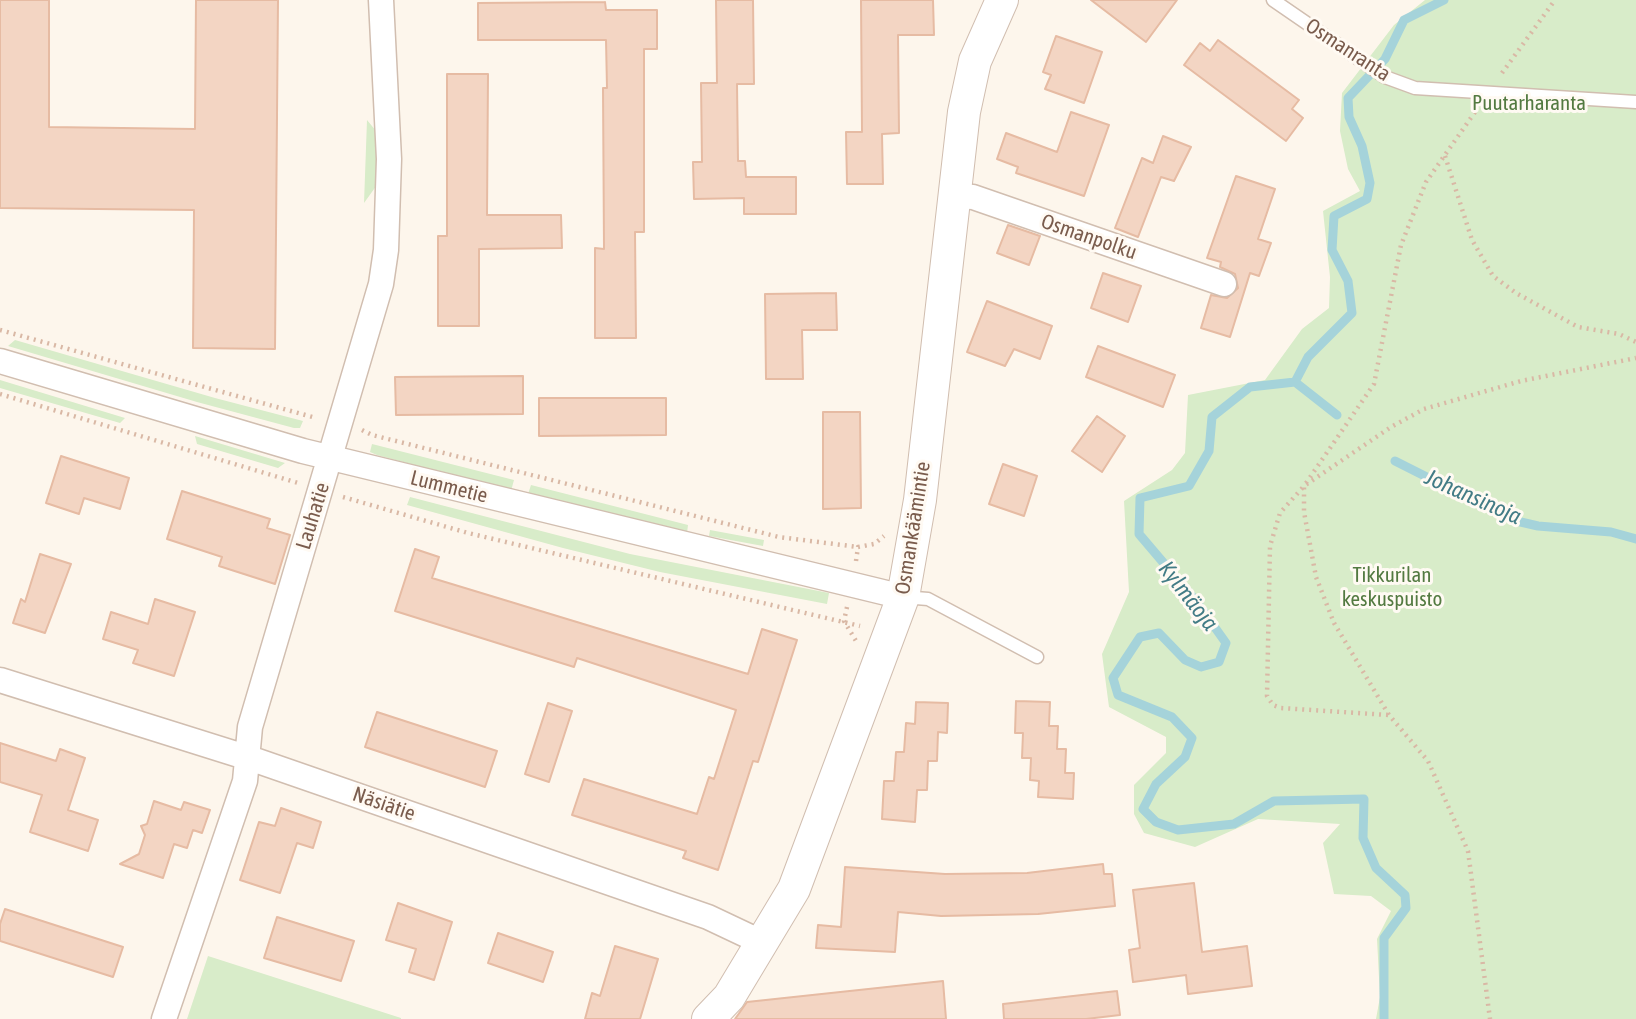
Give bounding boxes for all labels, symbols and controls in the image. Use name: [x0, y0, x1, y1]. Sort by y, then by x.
street label: Osmanranta: [1301, 13, 1395, 87]
park label: Puutarharanta: [1472, 90, 1586, 116]
street label: Osmanpolku: [1038, 209, 1140, 265]
street label: Osmankäämintie: [890, 460, 936, 596]
water label: Johansinoja: [1421, 464, 1525, 530]
street label: Lummetie: [408, 465, 490, 509]
street label: Lauhatie: [291, 480, 335, 552]
water label: Kylmäoja: [1152, 556, 1224, 636]
park label: Tikkurilan keskuspuisto: [1342, 562, 1442, 612]
street label: Näsiätie: [349, 782, 419, 826]

